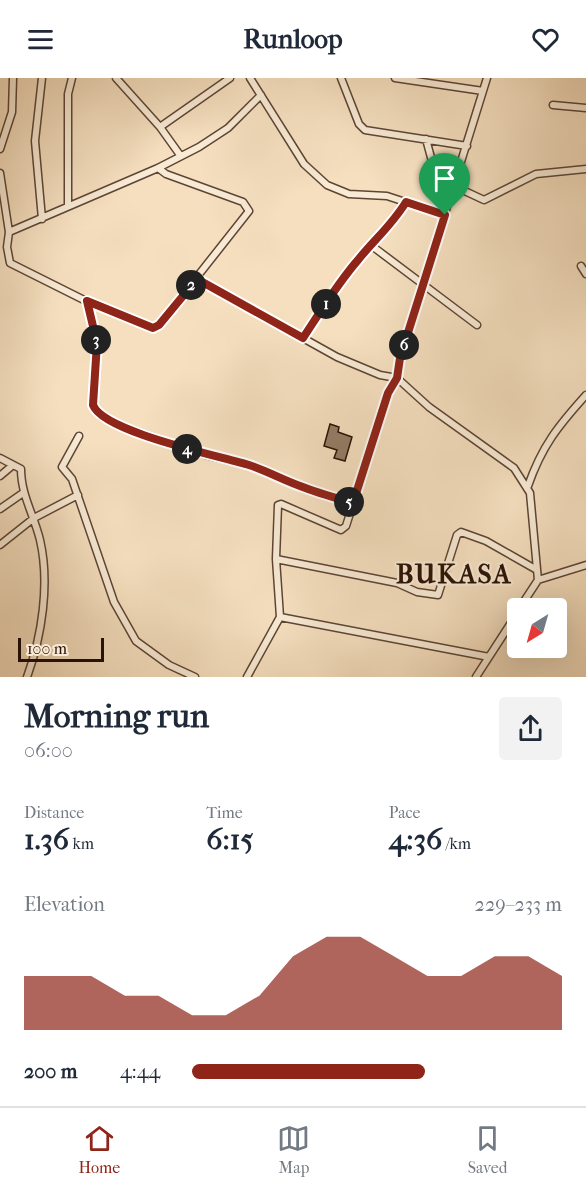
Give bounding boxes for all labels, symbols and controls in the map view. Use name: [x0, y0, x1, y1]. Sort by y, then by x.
icon: menu: [24, 23, 57, 56]
text: Runloop: [243, 23, 343, 55]
icon: heart: [529, 23, 562, 56]
pin: [419, 153, 470, 215]
icon: arrive: [428, 162, 461, 195]
pin: 2: [176, 270, 206, 300]
text: 2: [187, 275, 195, 294]
pin: 1: [311, 289, 341, 319]
text: 1: [323, 294, 329, 313]
pin: 3: [81, 325, 111, 355]
text: 3: [93, 330, 99, 349]
pin: 6: [389, 330, 419, 360]
text: 6: [400, 335, 408, 354]
pin: 4: [172, 434, 202, 464]
text: 4: [182, 439, 192, 458]
pin: 5: [334, 487, 364, 517]
text: 5: [346, 492, 352, 511]
district label: BUKASA: [396, 558, 512, 590]
north arrow: [507, 598, 567, 658]
map controls: [507, 598, 567, 658]
scale bar: [18, 635, 104, 662]
text: 100 m: [27, 639, 67, 658]
text: Morning run: [24, 697, 209, 736]
button: share: [499, 697, 562, 760]
text: 06:00: [24, 739, 73, 762]
text: Distance: [24, 803, 84, 822]
text: Time: [206, 803, 243, 822]
text: Pace: [389, 803, 421, 822]
text: 1.36: [24, 822, 69, 857]
text: 6:15: [206, 822, 253, 857]
text: 4:36: [389, 822, 442, 857]
text: km: [69, 834, 94, 853]
text: /km: [442, 834, 471, 853]
text: Elevation: [24, 893, 105, 916]
text: 229–233 m: [475, 893, 562, 916]
text: 200 m: [24, 1060, 77, 1083]
text: 4:44: [120, 1060, 160, 1083]
tab: Home: [79, 1122, 120, 1177]
tab: Map: [277, 1122, 310, 1177]
tab: Saved: [468, 1122, 507, 1177]

